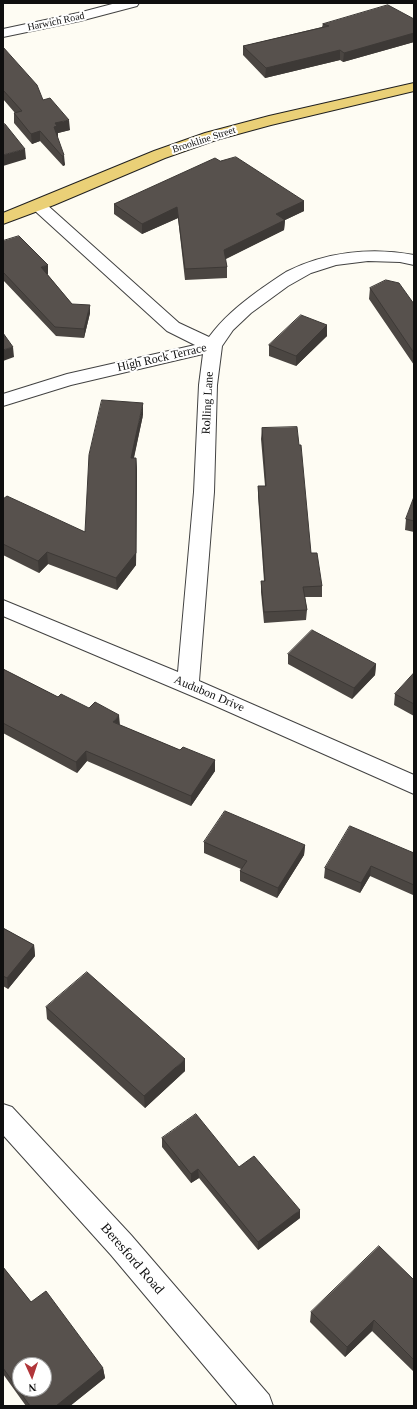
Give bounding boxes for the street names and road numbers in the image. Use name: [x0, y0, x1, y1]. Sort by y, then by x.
street label: Harwich Road: [26, 10, 86, 34]
street label: Brookline Street: [171, 124, 237, 156]
street label: High Rock Terrace: [116, 341, 208, 375]
street label: Rolling Lane: [199, 371, 217, 435]
street label: Audubon Drive: [172, 673, 246, 715]
street label: Beresford Road: [97, 1220, 167, 1298]

